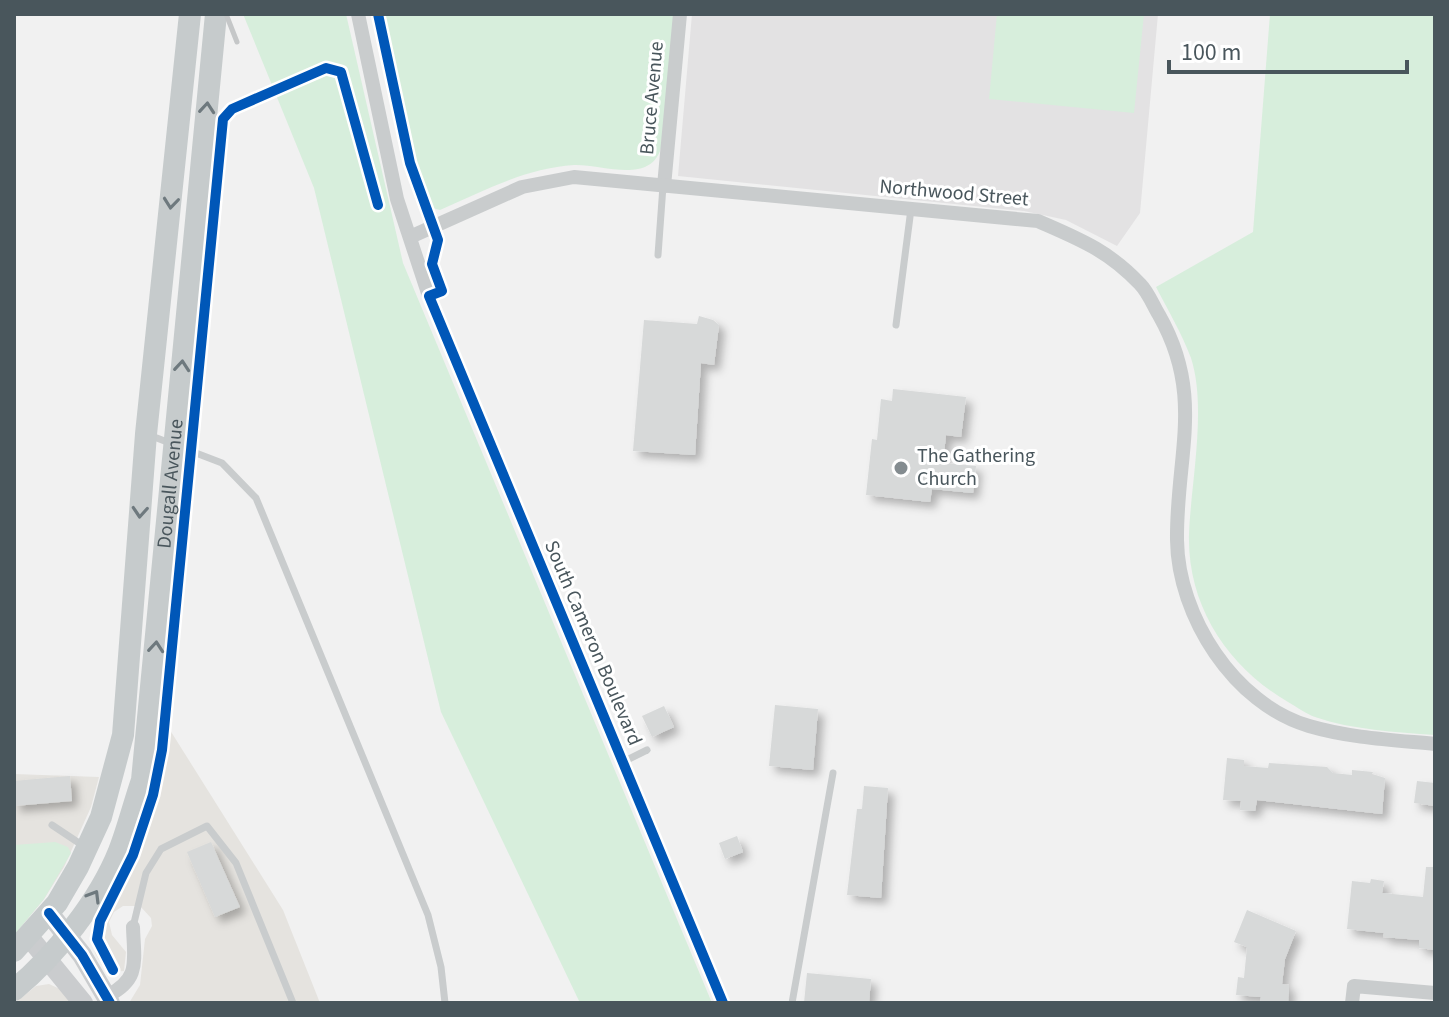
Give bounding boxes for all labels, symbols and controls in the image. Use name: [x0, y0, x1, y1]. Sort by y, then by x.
scale bar: [1169, 24, 1407, 74]
text: 100 m: [1181, 35, 1241, 70]
street label: Bruce Avenue: [633, 40, 671, 156]
one-way arrow: [199, 101, 216, 114]
street label: Northwood Street: [878, 173, 1030, 213]
one-way arrow: [162, 197, 179, 210]
one-way arrow: [174, 360, 191, 373]
street label: Dougall Avenue: [150, 418, 191, 550]
place label: The Gathering Church: [917, 442, 1035, 493]
marker: The Gathering Church: [892, 459, 910, 477]
one-way arrow: [132, 506, 149, 519]
street label: South Cameron Boulevard: [537, 536, 649, 750]
one-way arrow: [148, 640, 165, 653]
one-way arrow: [84, 890, 100, 905]

